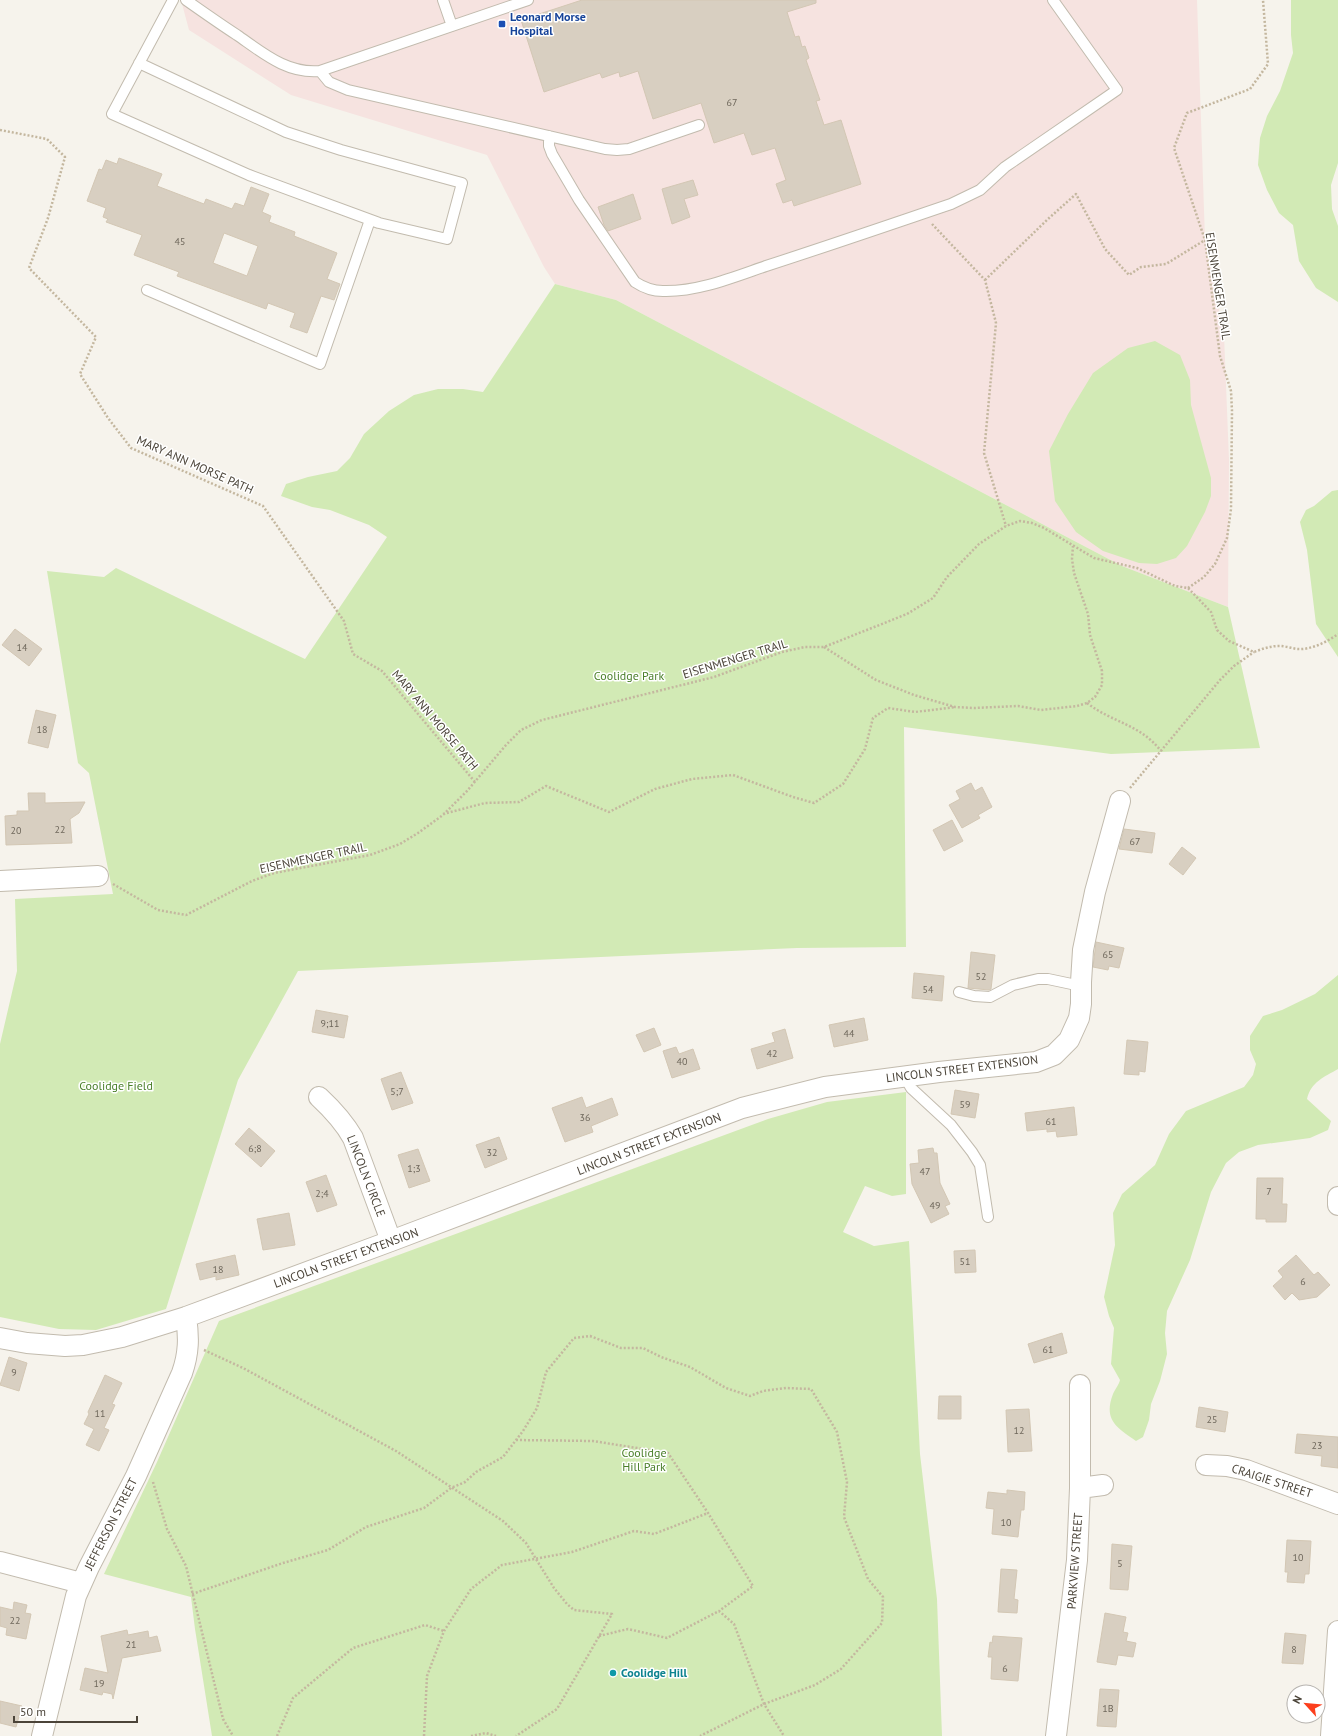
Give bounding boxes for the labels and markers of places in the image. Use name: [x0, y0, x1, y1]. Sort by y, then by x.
place label: Leonard Morse Hospital: [510, 9, 586, 38]
marker: Leonard Morse Hospital: [497, 19, 507, 29]
place label: Coolidge Hill: [621, 1665, 688, 1680]
marker: Coolidge Hill: [608, 1668, 618, 1678]

